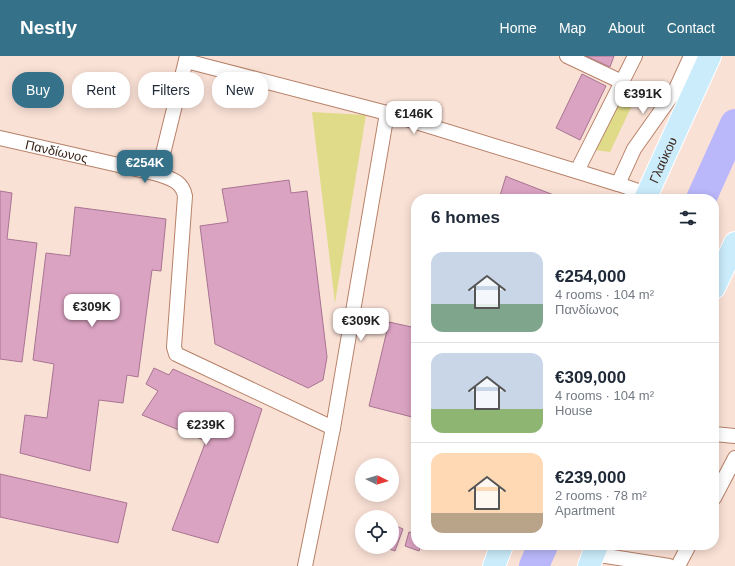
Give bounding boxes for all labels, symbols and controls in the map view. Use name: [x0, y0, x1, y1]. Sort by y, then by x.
text: Nestly: [20, 17, 77, 38]
text: Home: [500, 20, 537, 36]
text: Map: [559, 20, 586, 36]
text: About: [608, 20, 645, 36]
text: Contact: [667, 20, 715, 36]
chip: Buy: [12, 72, 64, 108]
chip: Rent: [72, 72, 130, 108]
chip: Filters: [138, 72, 204, 108]
chip: New: [212, 72, 268, 108]
pin: €391K: [615, 81, 671, 115]
text: €391K: [624, 86, 662, 101]
pin: €146K: [386, 101, 442, 135]
text: €146K: [395, 106, 433, 121]
street label: Γλαύκου: [646, 135, 680, 185]
street label: Πανδίωνος: [24, 136, 89, 165]
pin: €254K: [117, 150, 173, 184]
text: €254K: [126, 155, 164, 170]
icon: filters: [677, 207, 699, 229]
text: 6 homes: [431, 208, 500, 227]
text: €254,000: [555, 267, 626, 286]
icon: home: [463, 268, 511, 316]
text: 4 rooms · 104 m²: [555, 287, 654, 302]
pin: €309K: [64, 294, 120, 328]
text: €309K: [73, 299, 111, 314]
text: Πανδίωνος: [555, 302, 619, 317]
pin: €309K: [333, 308, 389, 342]
text: €309K: [342, 313, 380, 328]
text: €309,000: [555, 368, 626, 387]
icon: home: [463, 369, 511, 417]
text: 4 rooms · 104 m²: [555, 388, 654, 403]
text: House: [555, 403, 593, 418]
pin: €239K: [178, 412, 234, 446]
text: €239K: [187, 417, 225, 432]
north arrow: [355, 458, 399, 502]
map controls: [355, 458, 399, 554]
text: €239,000: [555, 468, 626, 487]
icon: home: [463, 469, 511, 517]
text: 2 rooms · 78 m²: [555, 488, 647, 503]
text: Apartment: [555, 503, 615, 518]
button: locate: [355, 510, 399, 554]

